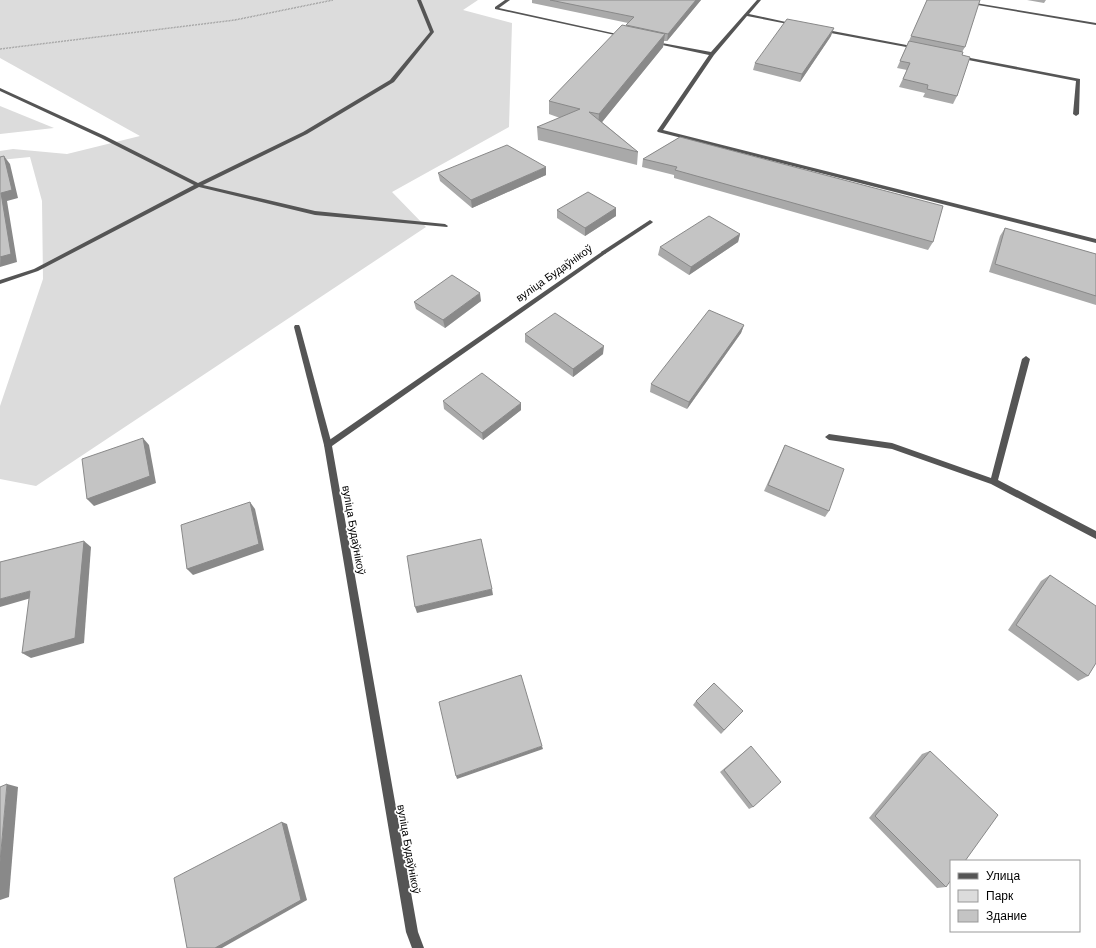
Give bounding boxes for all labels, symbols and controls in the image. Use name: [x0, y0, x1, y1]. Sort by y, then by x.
street label: вуліца Будаўнікоў: [514, 242, 595, 304]
street label: вуліца Будаўнікоў: [340, 484, 368, 576]
street label: вуліца Будаўнікоў: [395, 803, 423, 895]
legend: [950, 860, 1080, 932]
text: Улица: [986, 869, 1020, 883]
text: Парк: [986, 889, 1014, 903]
text: Здание: [986, 909, 1027, 923]

